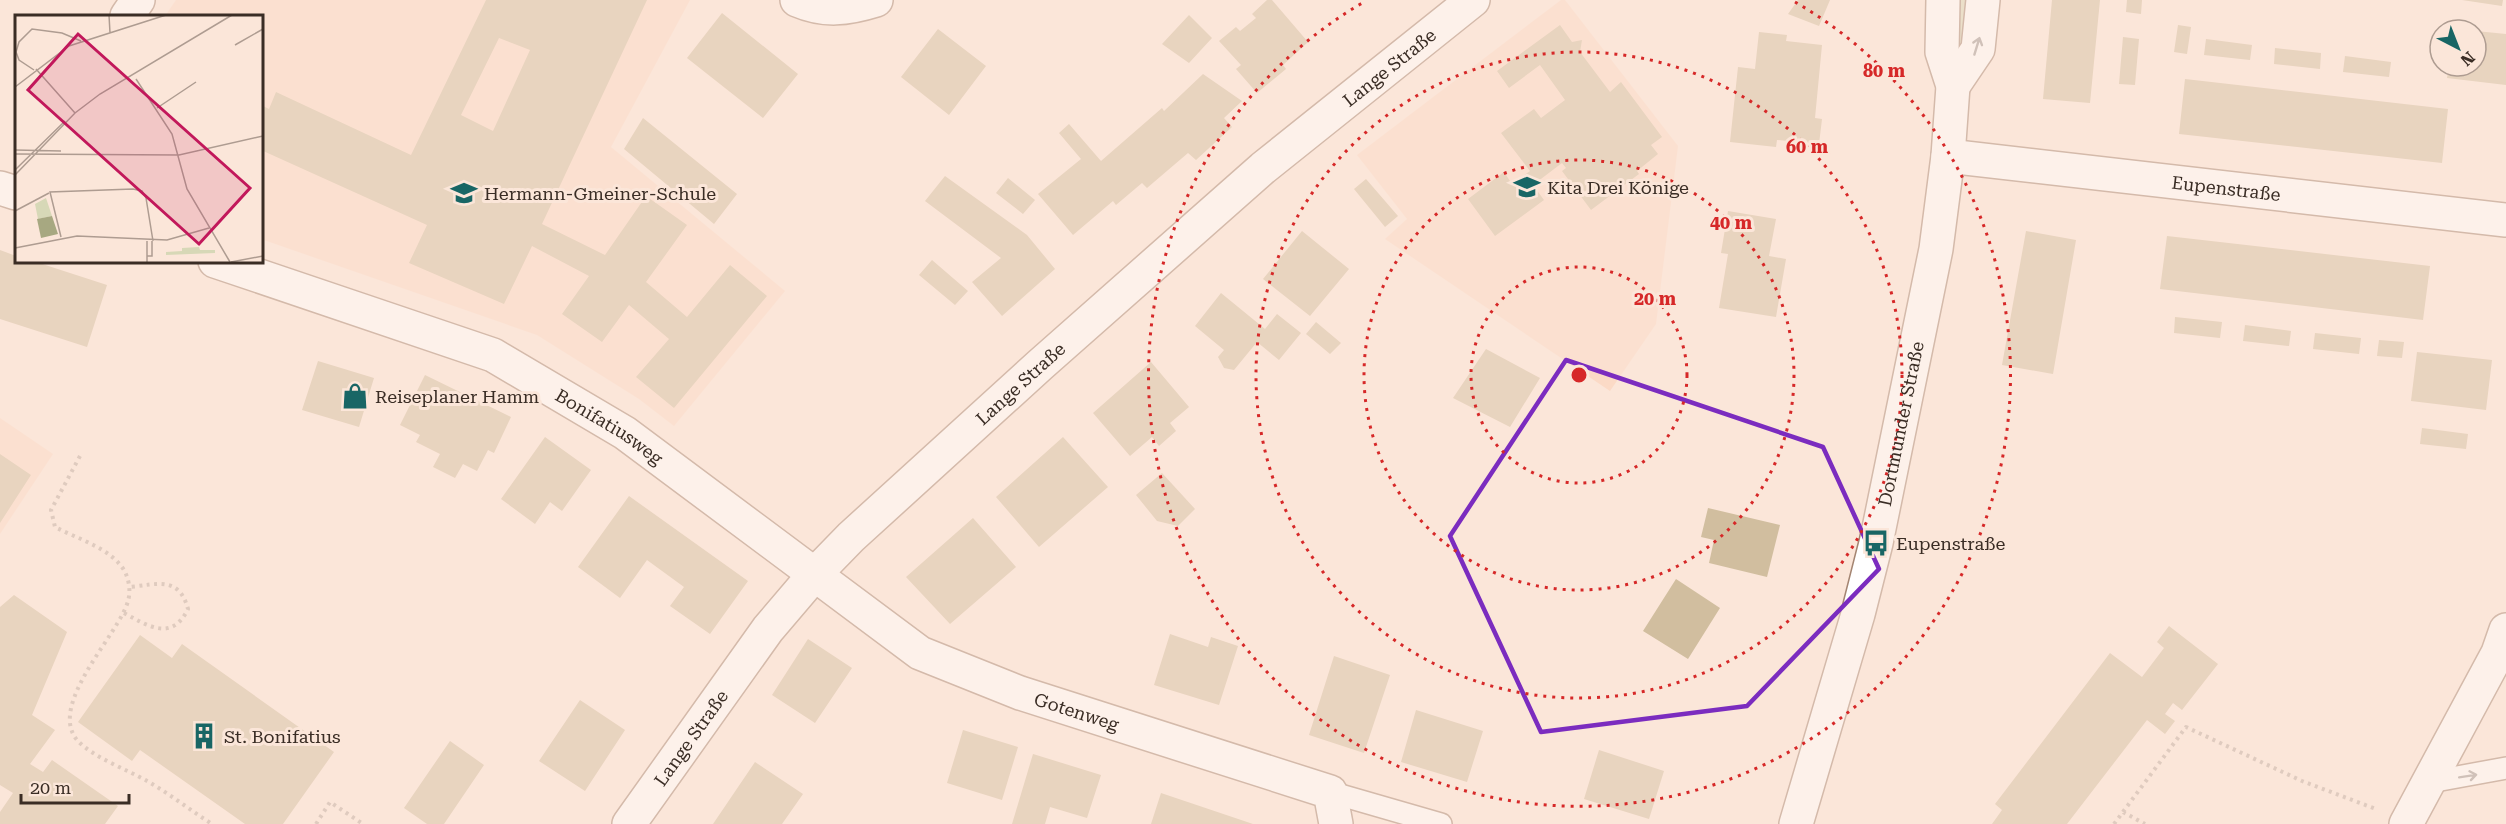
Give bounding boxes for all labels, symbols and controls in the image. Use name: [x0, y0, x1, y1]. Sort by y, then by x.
inset map: [15, 15, 262, 262]
north arrow: [2428, 18, 2488, 78]
street label: Lange Straße: [1338, 24, 1440, 111]
one-way arrow: [1972, 37, 1983, 56]
text: N: [2457, 48, 2479, 70]
text: 80 m: [1863, 60, 1906, 81]
text: 60 m: [1786, 136, 1829, 157]
street label: Eupenstraße: [2171, 171, 2282, 205]
school or university icon: Kita Drei Könige: [1512, 172, 1542, 202]
place label: Kita Drei Könige: [1547, 177, 1689, 198]
school or university icon: Hermann-Gmeiner-Schule: [449, 178, 479, 208]
place label: Hermann-Gmeiner-Schule: [484, 183, 716, 204]
text: 40 m: [1710, 212, 1753, 233]
text: 20 m: [1634, 288, 1677, 309]
street label: Lange Straße: [971, 338, 1069, 429]
street label: Dortmunder Straße: [1873, 339, 1927, 508]
centre of rings: [1569, 365, 1589, 385]
shop icon: Reiseplaner Hamm: [340, 381, 370, 411]
street label: Bonifatiusweg: [552, 384, 668, 469]
place label: Reiseplaner Hamm: [375, 386, 539, 407]
bus stop icon: Eupenstraße: [1861, 528, 1891, 558]
place label: Eupenstraße: [1896, 533, 2005, 554]
street label: Lange Straße: [649, 686, 732, 790]
street label: Gotenweg: [1032, 688, 1122, 735]
building icon: St. Bonifatius: [189, 721, 219, 751]
place label: St. Bonifatius: [224, 726, 341, 747]
scale bar: [21, 767, 129, 805]
one-way arrow: [2458, 771, 2478, 782]
text: 20 m: [30, 777, 71, 798]

